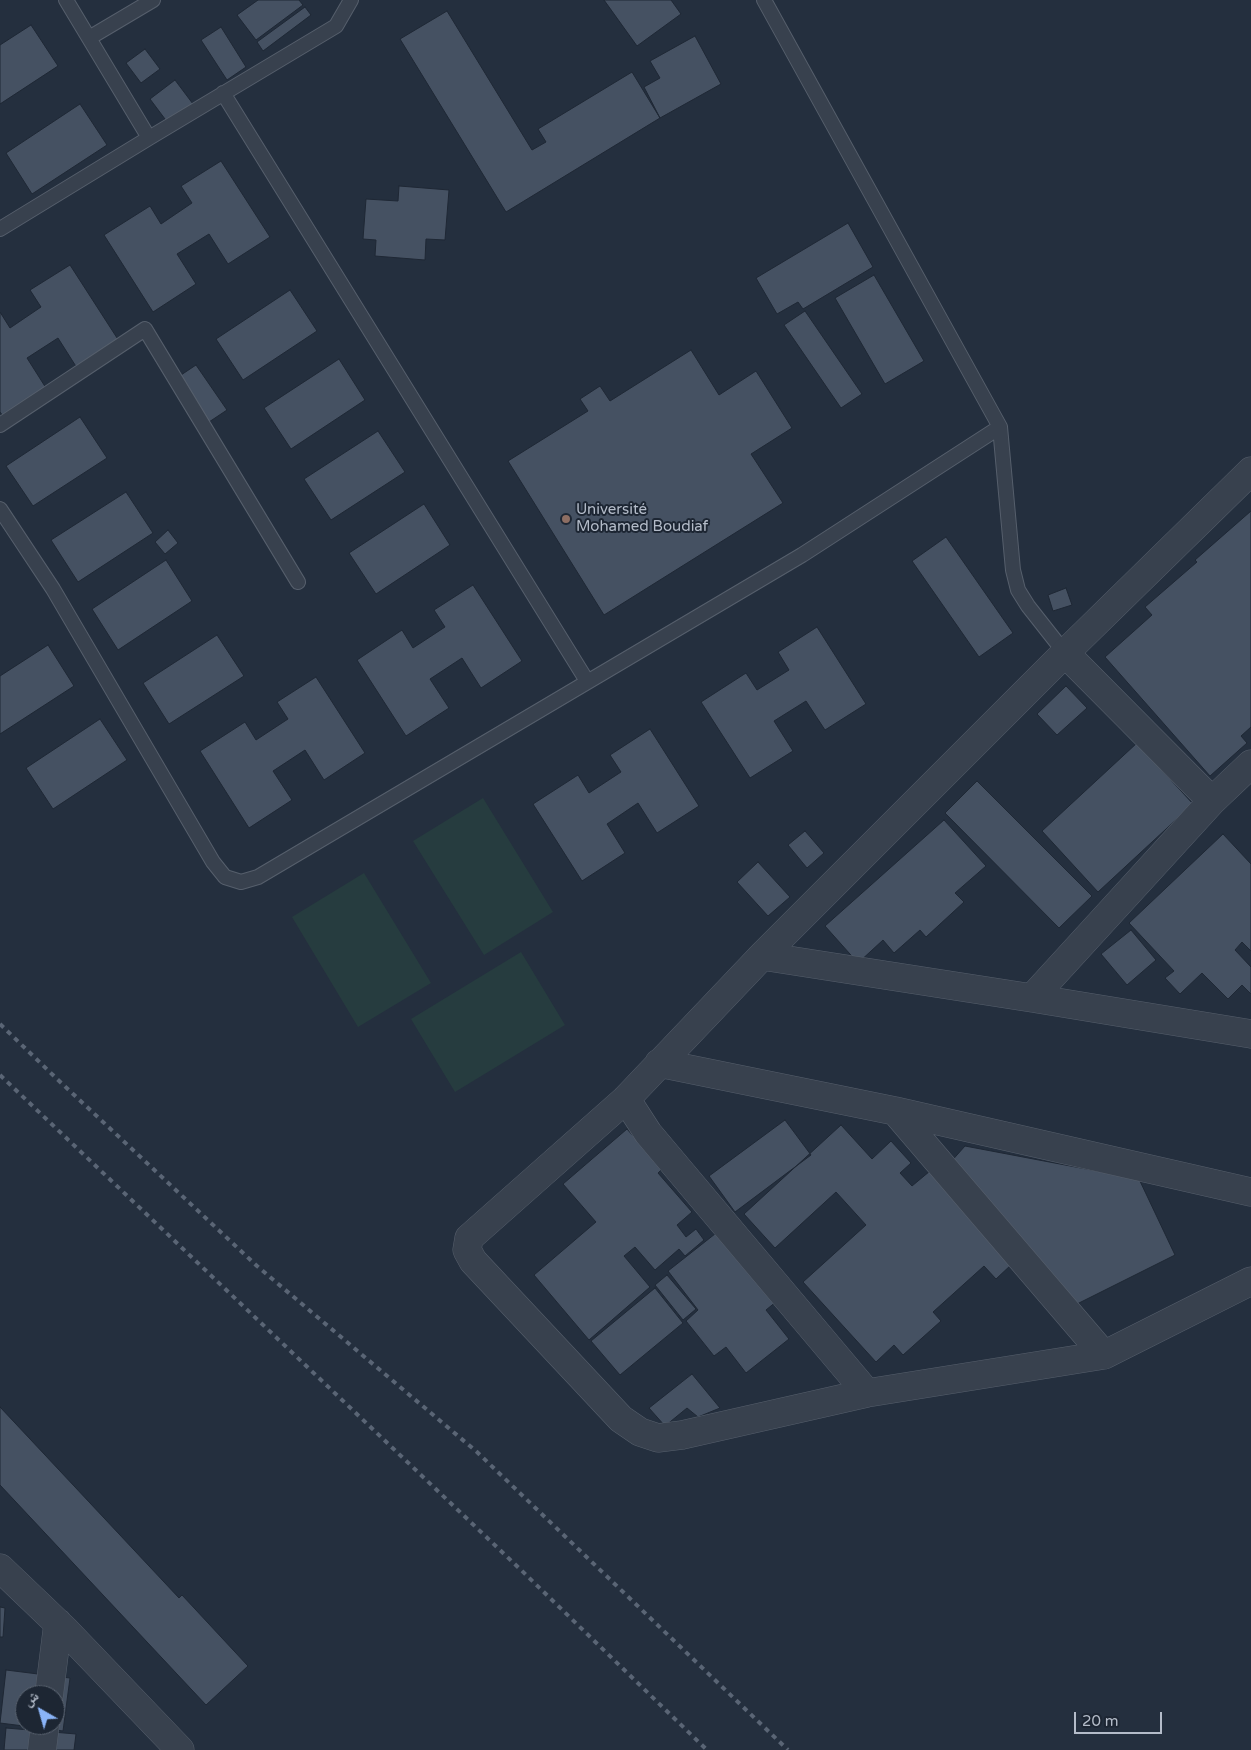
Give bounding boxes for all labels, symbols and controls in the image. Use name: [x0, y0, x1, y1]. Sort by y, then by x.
place label: Université Mohamed Boudiaf: [576, 501, 708, 536]
marker: Université Mohamed Boudiaf: [560, 513, 572, 525]
north arrow: [15, 1685, 65, 1735]
text: ش: [20, 1687, 42, 1710]
scale bar: [1076, 1702, 1164, 1734]
text: 20 m: [1082, 1712, 1119, 1730]

